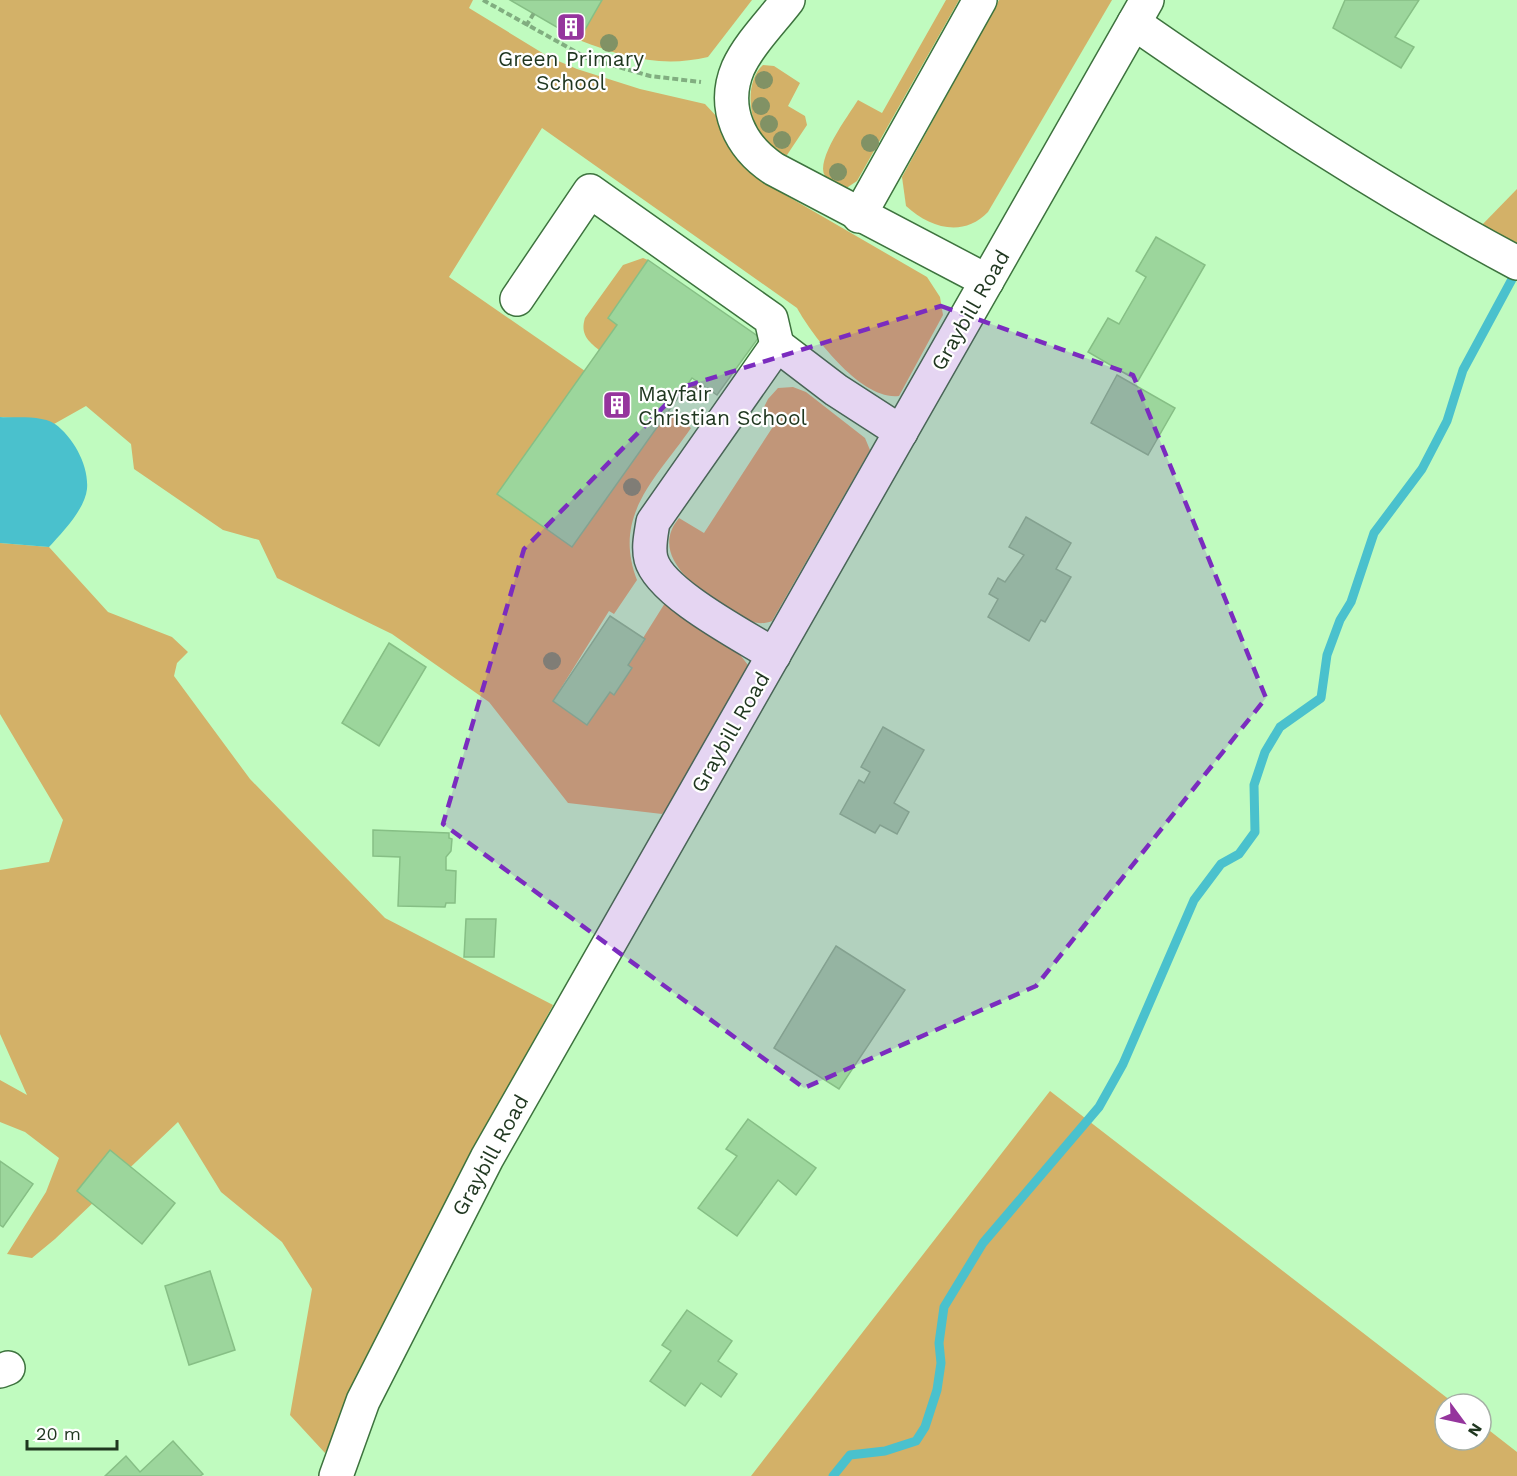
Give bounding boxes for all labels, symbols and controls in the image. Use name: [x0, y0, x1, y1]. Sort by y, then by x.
building icon: Green Primary School: [555, 11, 587, 43]
place label: Green Primary School: [498, 46, 644, 95]
street label: Graybill Road: [925, 245, 1015, 375]
place label: Mayfair Christian School: [638, 381, 807, 430]
building icon: Mayfair Christian School: [601, 389, 633, 421]
street label: Graybill Road: [685, 667, 775, 797]
street label: Graybill Road: [446, 1090, 534, 1220]
north arrow: [1433, 1392, 1493, 1452]
scale bar: [27, 1413, 117, 1451]
text: N: [1464, 1420, 1486, 1440]
text: 20 m: [36, 1423, 81, 1444]

